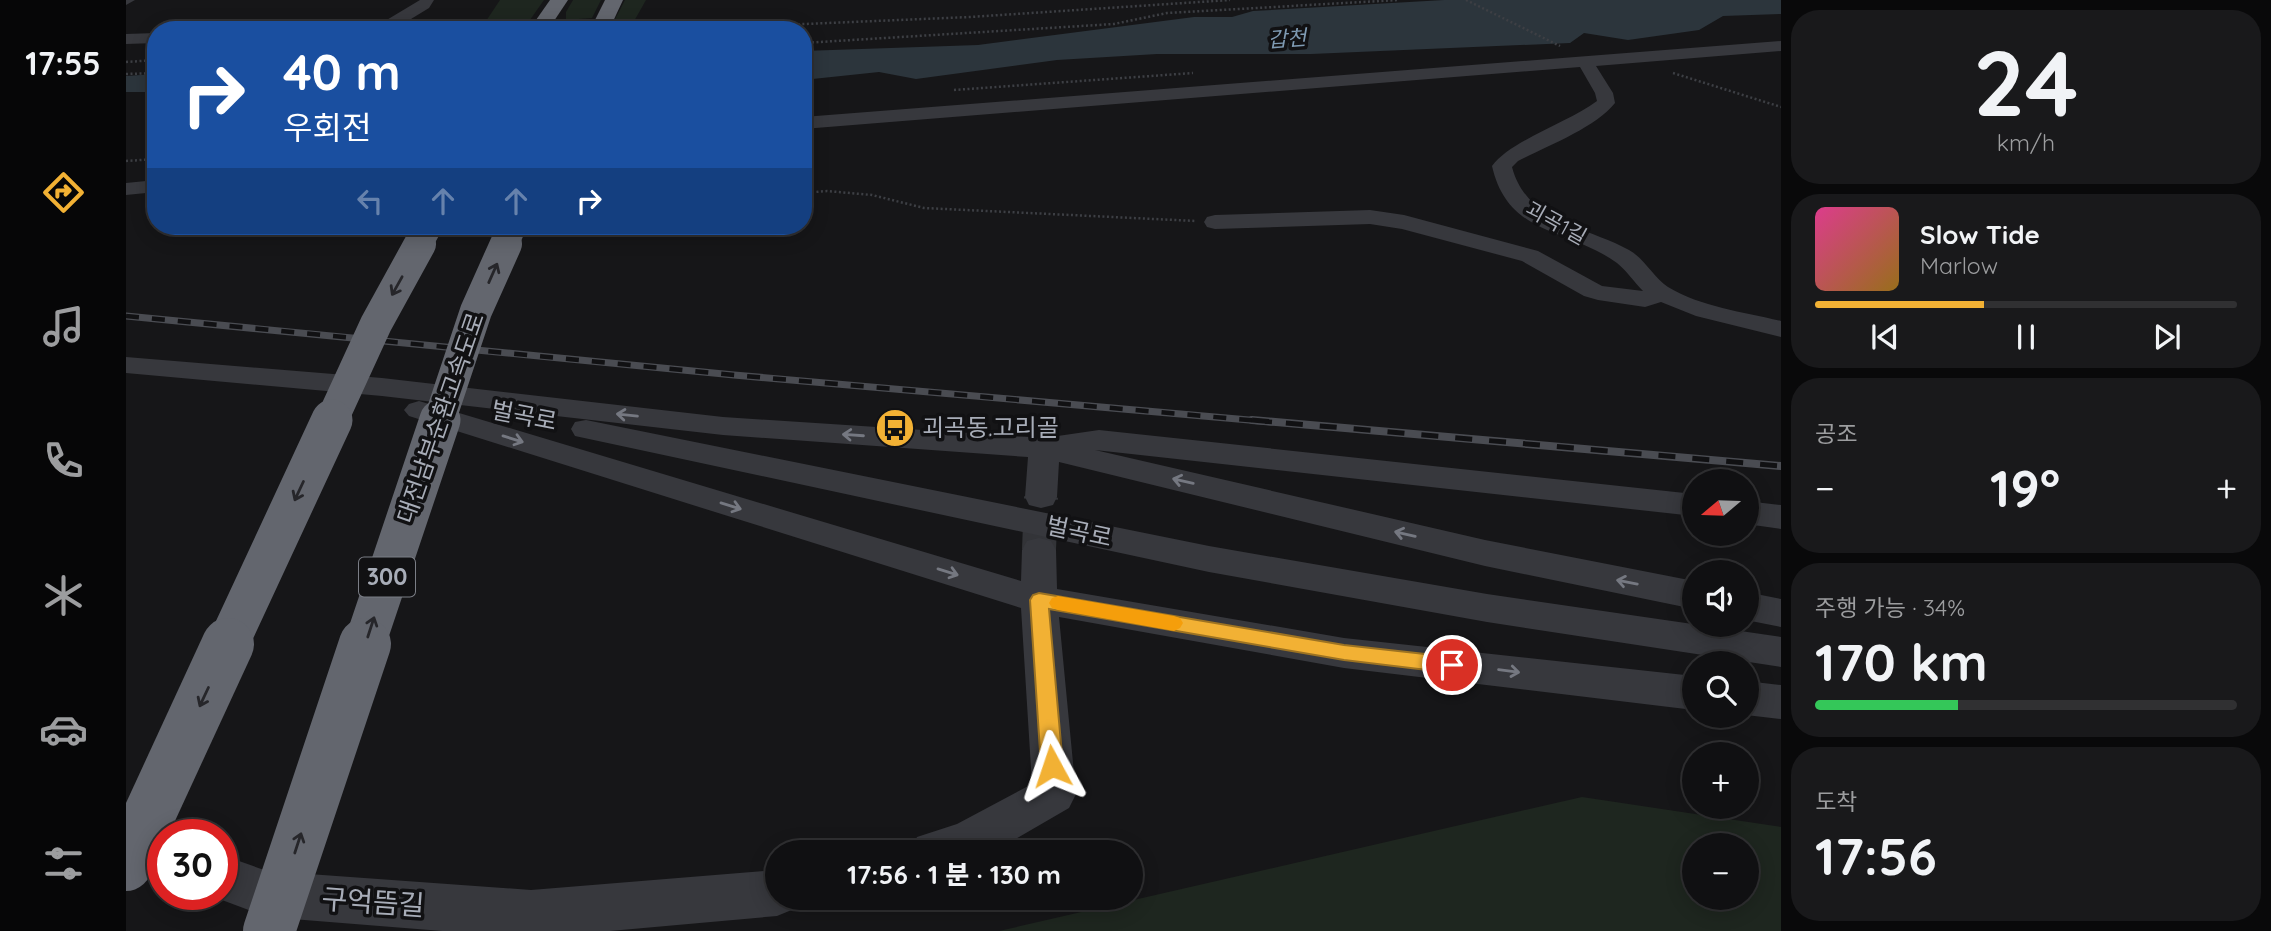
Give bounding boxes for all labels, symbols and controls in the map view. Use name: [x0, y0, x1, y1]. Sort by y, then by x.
water label: 갑천: [1267, 23, 1310, 52]
text: 24: [1973, 25, 2079, 139]
text: 40 m: [283, 41, 401, 102]
text: 17:55: [25, 43, 101, 83]
icon: right: [168, 49, 259, 140]
text: 우회전: [283, 107, 371, 147]
text: km/h: [1997, 128, 2055, 157]
icon: directions: [39, 168, 88, 217]
icon: left: [351, 182, 389, 220]
icon: ahead: [424, 182, 462, 220]
icon: ahead: [497, 182, 535, 220]
icon: right: [570, 182, 608, 220]
street label: 괴곡1길: [1521, 195, 1592, 249]
text: Slow Tide: [1920, 218, 2040, 251]
text: Marlow: [1920, 251, 1998, 280]
one-way arrow: [487, 263, 500, 285]
one-way arrow: [390, 275, 404, 295]
icon: music: [39, 302, 88, 351]
street label: 대전남부순환고속도로: [390, 308, 490, 527]
icon: previous: [1866, 318, 1904, 356]
icon: pause: [2007, 318, 2045, 356]
icon: next: [2148, 318, 2186, 356]
street label: 벌곡로: [489, 394, 560, 436]
bus stop icon: 괴곡동.고리골: [874, 407, 916, 449]
one-way arrow: [616, 408, 639, 421]
place label: 괴곡동.고리골: [922, 412, 1059, 442]
text: 공조: [1815, 419, 1857, 448]
one-way arrow: [843, 428, 865, 441]
one-way arrow: [502, 434, 524, 447]
icon: phone: [39, 436, 88, 485]
text: 19°: [1990, 455, 2060, 520]
text: −: [1815, 464, 1835, 512]
text: +: [2216, 464, 2237, 512]
north arrow: [1682, 469, 1759, 546]
map controls: [1682, 469, 1759, 910]
one-way arrow: [1172, 474, 1195, 488]
one-way arrow: [292, 480, 305, 501]
one-way arrow: [719, 500, 741, 513]
street label: 벌곡로: [1044, 509, 1115, 553]
one-way arrow: [1394, 527, 1417, 540]
road number: 300: [359, 558, 415, 596]
button: sound: [1682, 560, 1759, 637]
one-way arrow: [937, 567, 959, 580]
icon: climate: [39, 571, 88, 620]
one-way arrow: [1616, 574, 1639, 588]
text: 주행 가능 · 34%: [1815, 593, 1965, 622]
one-way arrow: [365, 617, 378, 639]
text: 170 km: [1815, 629, 1988, 694]
pin: [1422, 635, 1482, 695]
icon: arrive: [1433, 646, 1471, 684]
button: search: [1682, 651, 1759, 728]
one-way arrow: [1497, 665, 1520, 678]
one-way arrow: [196, 686, 210, 707]
icon: car: [39, 705, 88, 754]
position arrow: [1015, 729, 1089, 803]
button: +: [1682, 742, 1759, 819]
text: 도착: [1815, 787, 1857, 816]
speed limit sign: 30: [147, 819, 238, 910]
text: 17:56: [1815, 823, 1937, 888]
one-way arrow: [293, 832, 306, 854]
button: −: [1682, 833, 1759, 910]
icon: filters: [39, 839, 88, 888]
text: 17:56 · 1 분 · 130 m: [847, 858, 1061, 891]
street label: 구억뜸길: [320, 880, 426, 923]

